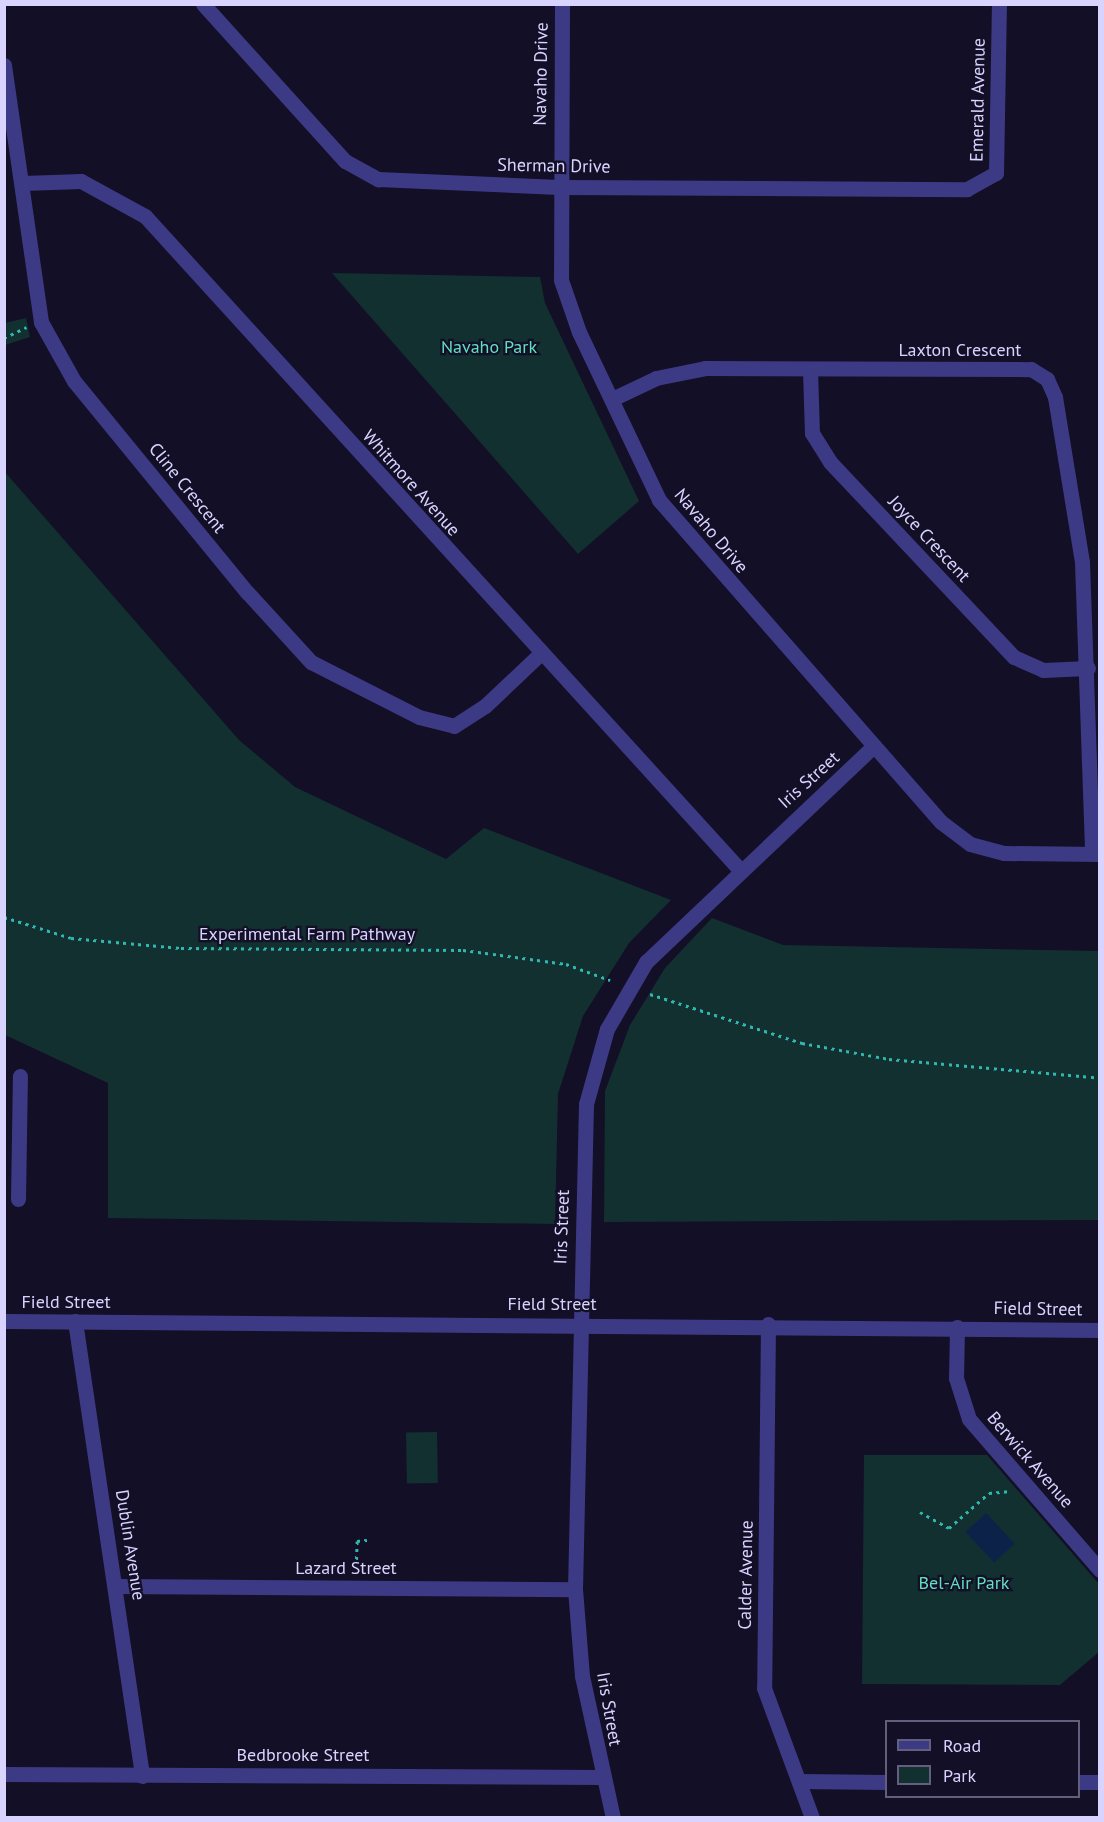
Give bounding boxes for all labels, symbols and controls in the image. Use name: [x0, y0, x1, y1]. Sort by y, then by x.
street label: Navaho Drive: [529, 22, 553, 126]
street label: Emerald Avenue: [966, 38, 990, 162]
street label: Sherman Drive: [497, 154, 611, 178]
park label: Navaho Park: [441, 336, 537, 358]
street label: Laxton Crescent: [899, 339, 1021, 361]
street label: Whitmore Avenue: [357, 425, 465, 541]
street label: Cline Crescent: [144, 439, 230, 537]
street label: Navaho Drive: [670, 484, 752, 578]
street label: Joyce Crescent: [884, 491, 974, 587]
street label: Iris Street: [774, 747, 844, 813]
street label: Experimental Farm Pathway: [199, 923, 415, 945]
street label: Iris Street: [550, 1189, 574, 1265]
street label: Field Street: [22, 1291, 110, 1313]
street label: Field Street: [508, 1293, 596, 1315]
street label: Field Street: [993, 1297, 1083, 1321]
street label: Berwick Avenue: [982, 1407, 1078, 1513]
street label: Dublin Avenue: [111, 1488, 149, 1602]
street label: Calder Avenue: [734, 1520, 758, 1630]
street label: Lazard Street: [295, 1557, 397, 1579]
park label: Bel-Air Park: [919, 1572, 1009, 1594]
street label: Iris Street: [592, 1670, 626, 1748]
legend: [885, 1720, 1080, 1798]
text: Road: [943, 1734, 981, 1757]
street label: Bedbrooke Street: [237, 1744, 369, 1766]
text: Park: [943, 1764, 976, 1787]

